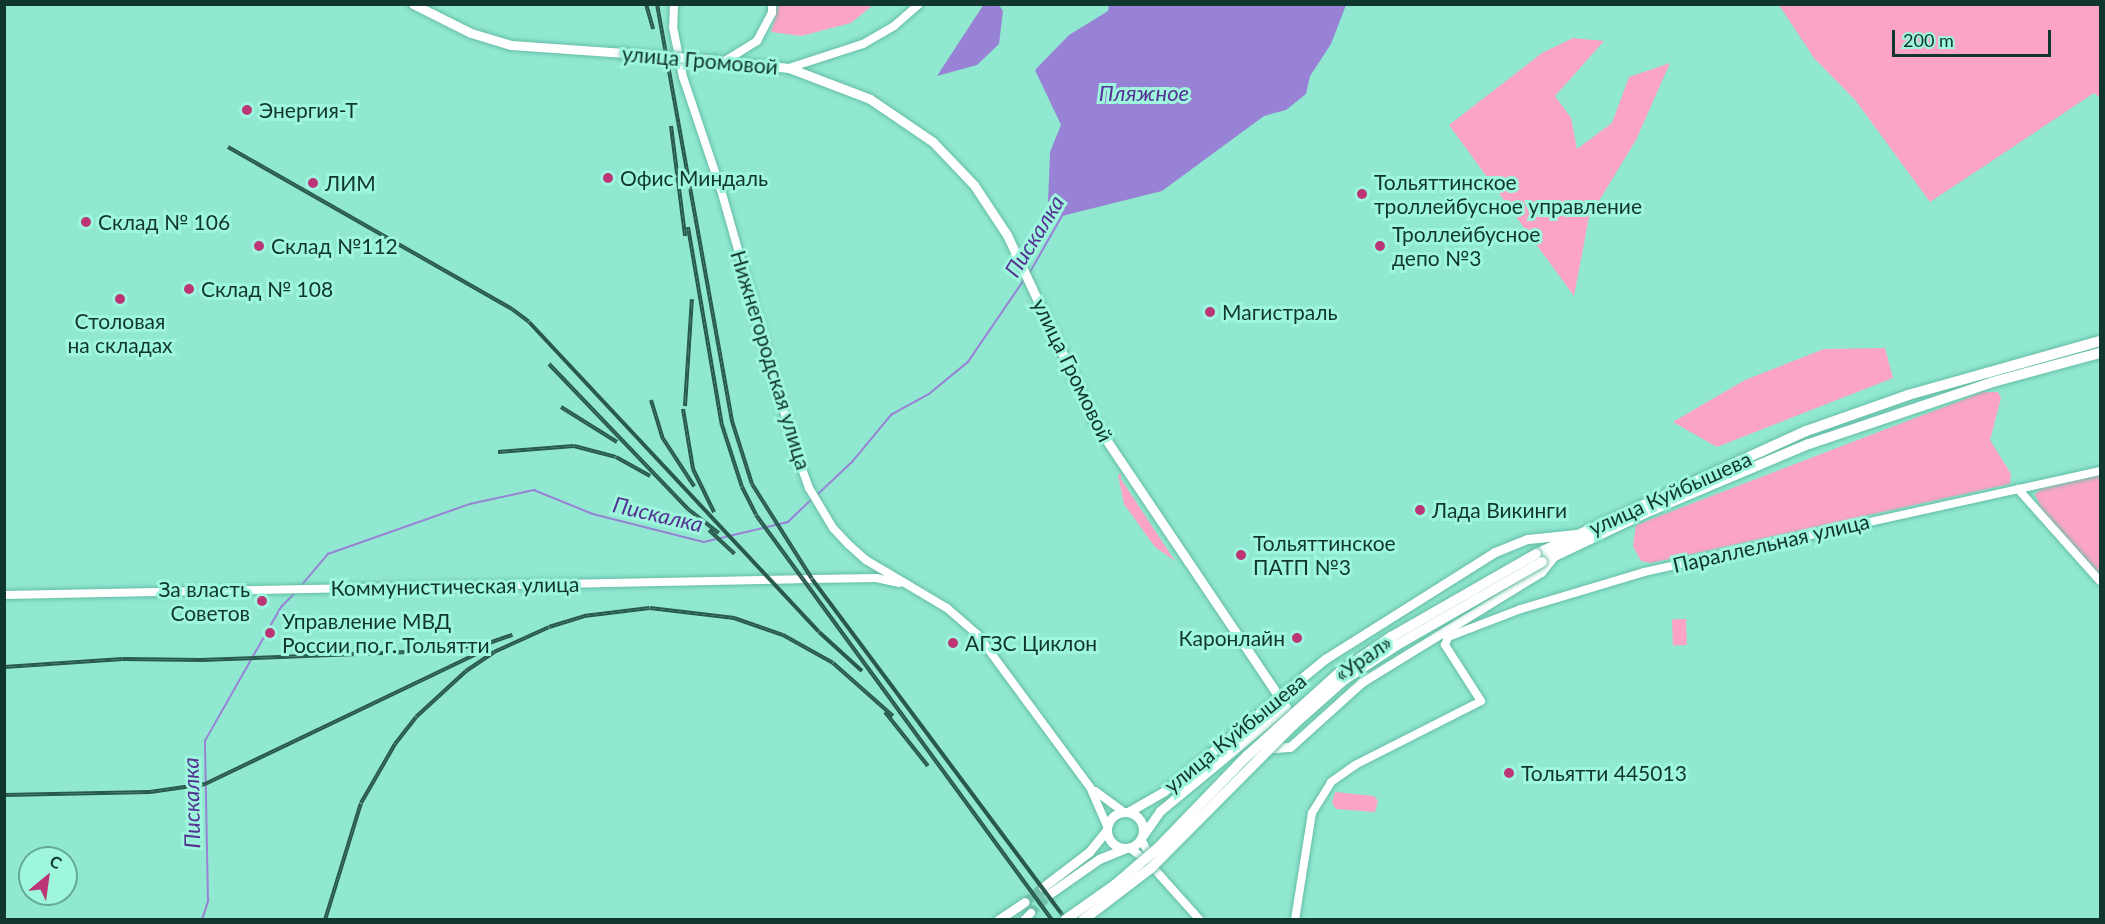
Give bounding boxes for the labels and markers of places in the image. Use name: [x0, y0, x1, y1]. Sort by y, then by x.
place label: Энергия-Т: [259, 97, 358, 123]
marker: Энергия-Т: [240, 103, 254, 117]
place label: Офис Миндаль: [620, 165, 768, 191]
place label: Тольяттинское троллейбусное управление: [1374, 169, 1642, 219]
place label: ЛИМ: [325, 170, 376, 196]
marker: Офис Миндаль: [601, 171, 615, 185]
marker: ЛИМ: [306, 176, 320, 190]
marker: Тольяттинское троллейбусное управление: [1355, 187, 1369, 201]
place label: Склад № 106: [98, 209, 230, 235]
marker: Склад № 106: [79, 215, 93, 229]
place label: Троллейбусное депо №3: [1392, 221, 1540, 271]
place label: Склад №112: [271, 233, 398, 259]
marker: Склад №112: [252, 239, 266, 253]
marker: Троллейбусное депо №3: [1373, 239, 1387, 253]
place label: Склад № 108: [201, 276, 333, 302]
marker: Склад № 108: [182, 282, 196, 296]
marker: Столовая на складах: [113, 292, 127, 306]
place label: Магистраль: [1222, 299, 1338, 325]
marker: Магистраль: [1203, 305, 1217, 319]
place label: Столовая на складах: [67, 308, 173, 358]
place label: Лада Викинги: [1432, 497, 1567, 523]
marker: Лада Викинги: [1413, 503, 1427, 517]
place label: Тольяттинское ПАТП №3: [1253, 530, 1396, 580]
marker: Тольяттинское ПАТП №3: [1234, 548, 1248, 562]
place label: За власть Советов: [158, 576, 250, 626]
marker: За власть Советов: [255, 594, 269, 608]
place label: Управление МВД России по г. Тольятти: [282, 608, 490, 658]
place label: Каронлайн: [1179, 625, 1285, 651]
marker: Управление МВД России по г. Тольятти: [263, 626, 277, 640]
place label: АГЗС Циклон: [965, 630, 1097, 656]
marker: Каронлайн: [1290, 631, 1304, 645]
marker: АГЗС Циклон: [946, 636, 960, 650]
place label: Тольятти 445013: [1521, 760, 1687, 786]
marker: Тольятти 445013: [1502, 766, 1516, 780]

